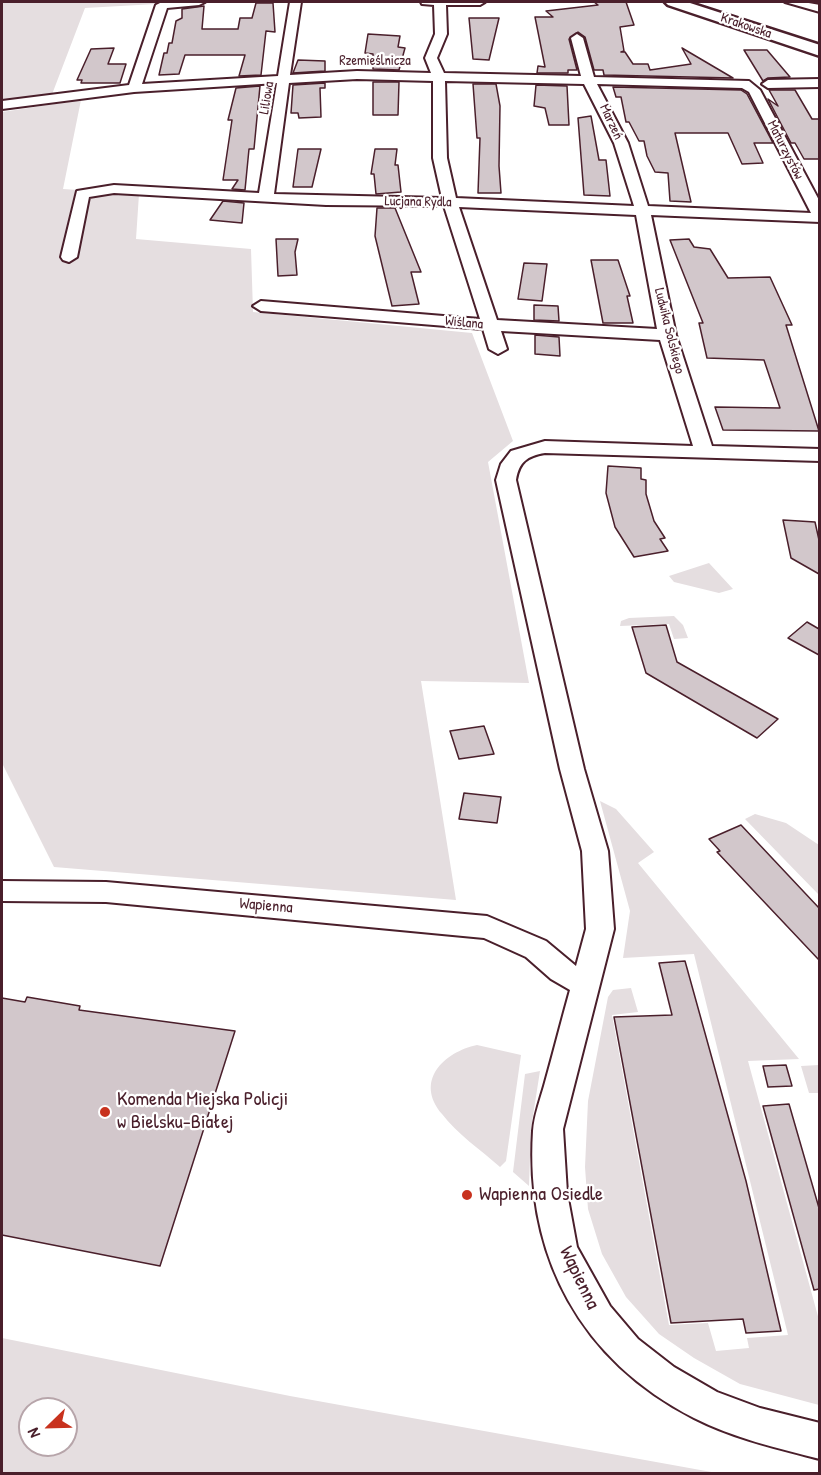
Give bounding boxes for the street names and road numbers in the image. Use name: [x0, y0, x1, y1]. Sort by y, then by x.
street label: Krakowska: [718, 9, 774, 43]
street label: Rzemieślnicza: [339, 53, 411, 69]
street label: Liliowa: [256, 80, 278, 116]
street label: Marzeń: [596, 102, 626, 142]
street label: Maturzystów: [763, 118, 807, 182]
street label: Lucjana Rydla: [384, 193, 452, 211]
street label: Ludwika Solskiego: [650, 286, 688, 376]
street label: Wiślana: [444, 313, 484, 333]
street label: Wapienna: [238, 894, 294, 918]
street label: Wapienna: [554, 1243, 604, 1313]

